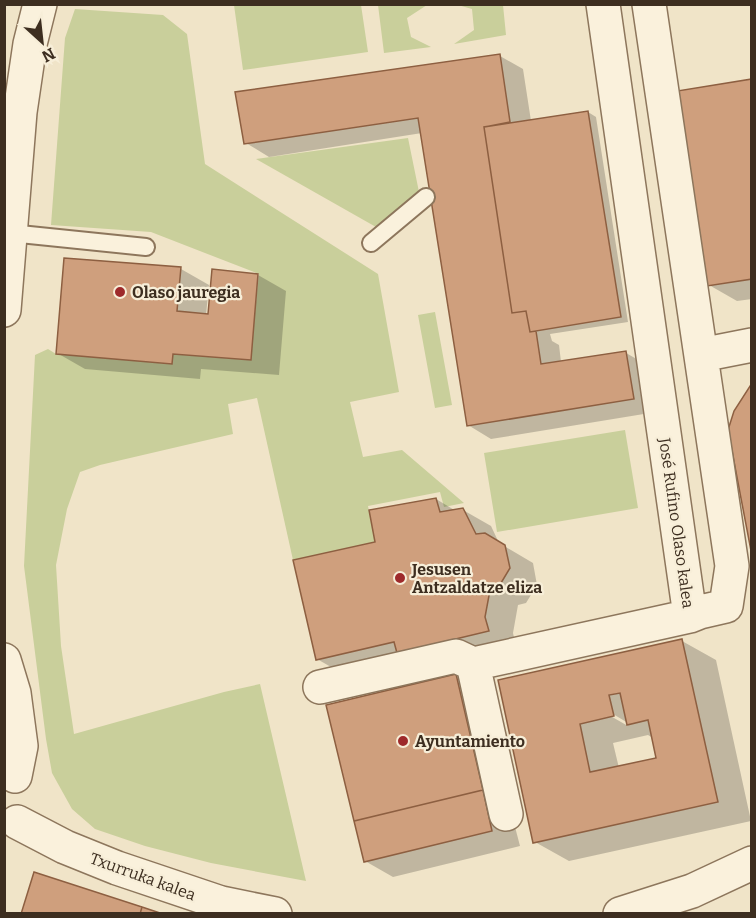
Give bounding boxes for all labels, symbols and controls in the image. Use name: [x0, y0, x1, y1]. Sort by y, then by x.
north arrow: [12, 12, 72, 72]
text: N: [39, 44, 58, 66]
place label: Olaso jauregia: [132, 283, 240, 302]
marker: Olaso jauregia: [113, 285, 127, 299]
street label: José Rufino Olaso kalea: [655, 436, 698, 610]
place label: Jesusen Antzaldatze eliza: [411, 560, 542, 597]
marker: Jesusen Antzaldatze eliza: [393, 571, 407, 585]
place label: Ayuntamiento: [415, 732, 525, 751]
marker: Ayuntamiento: [396, 734, 410, 748]
street label: Txurruka kalea: [87, 849, 199, 904]

